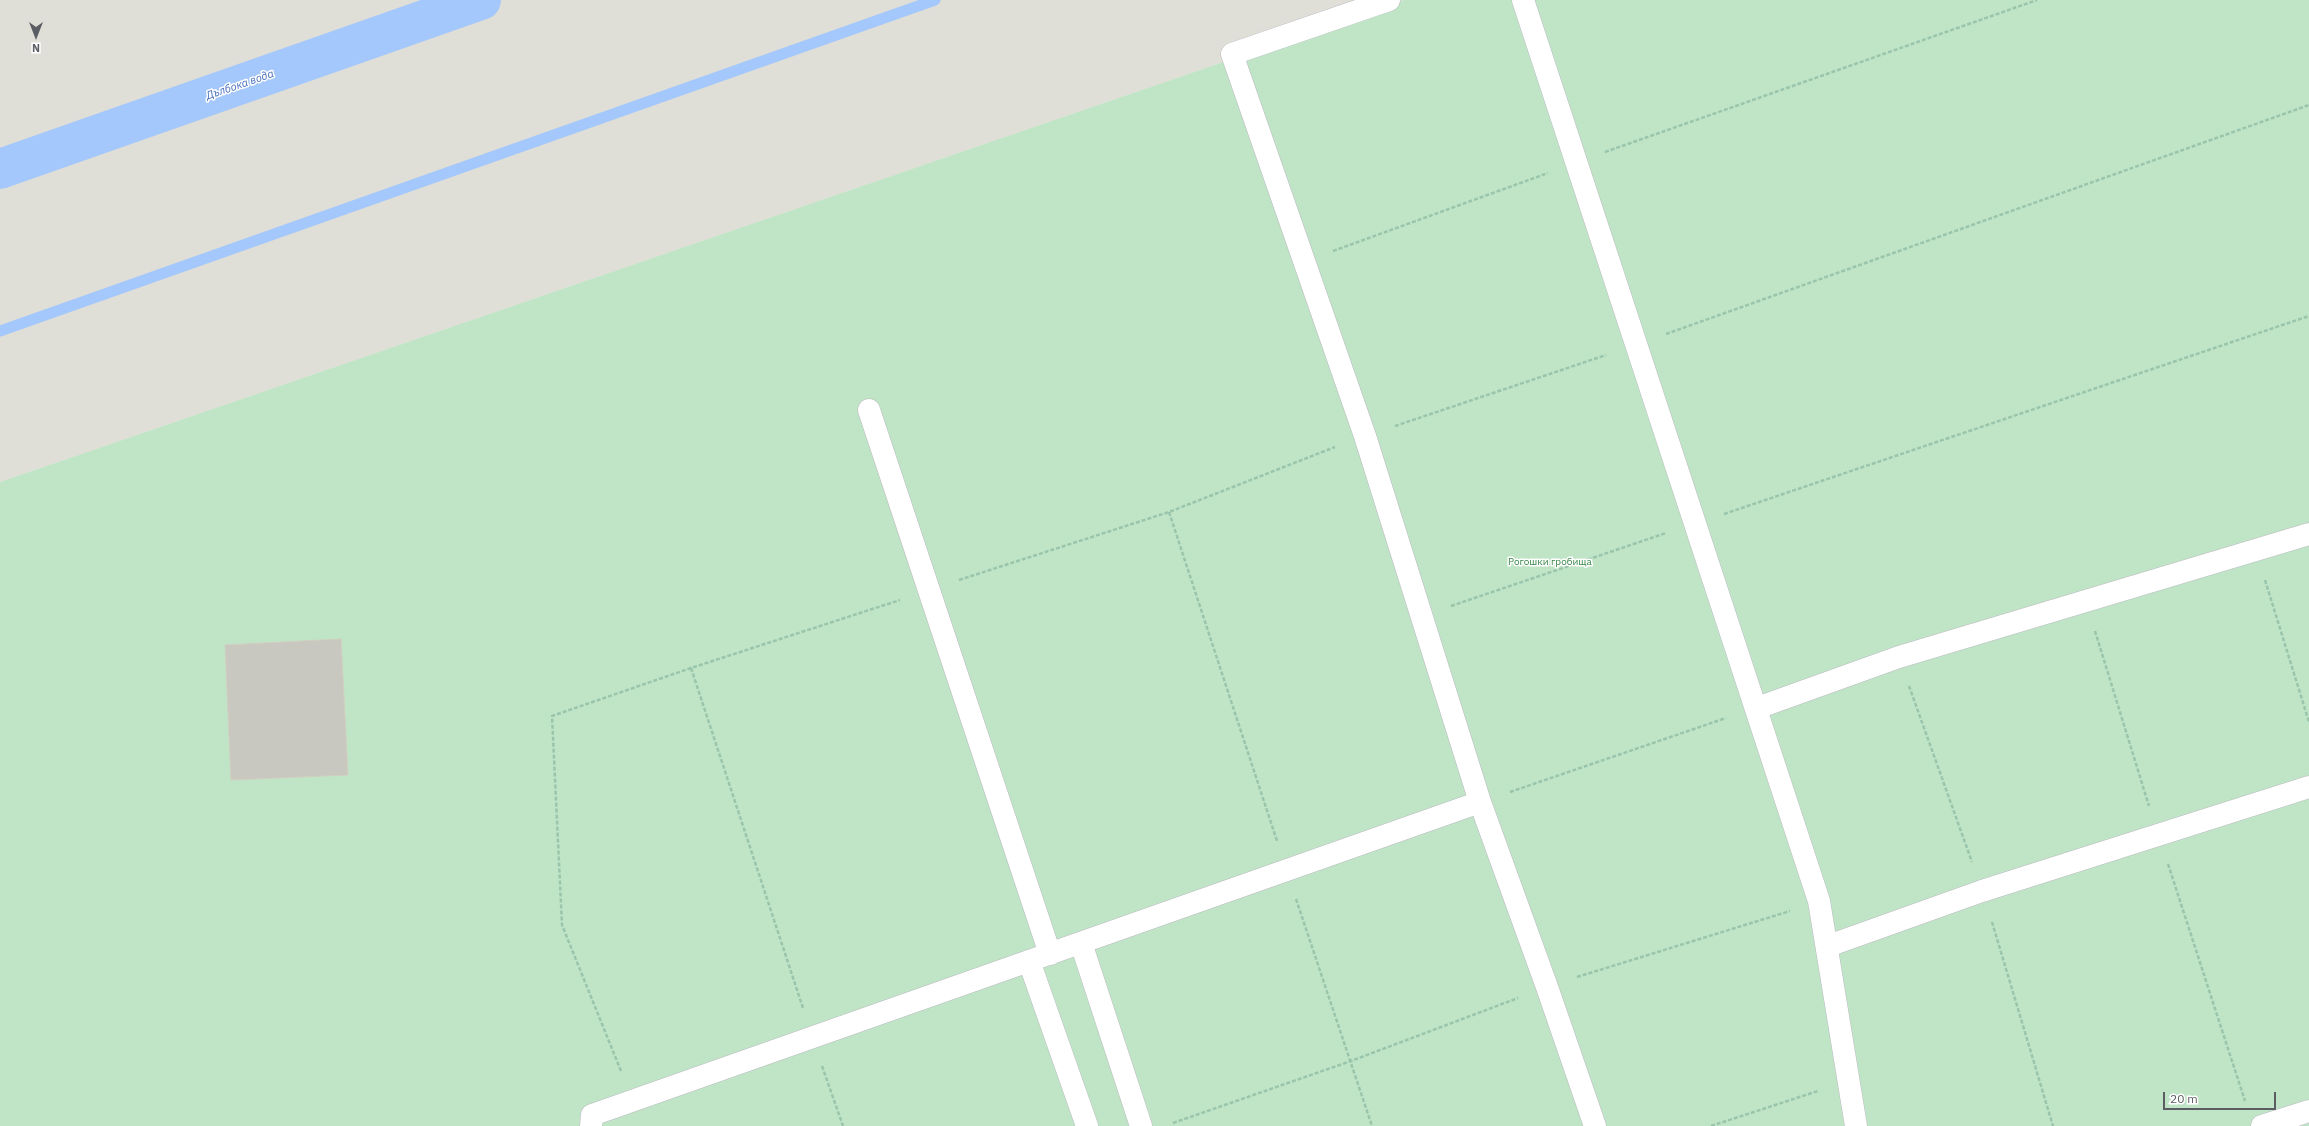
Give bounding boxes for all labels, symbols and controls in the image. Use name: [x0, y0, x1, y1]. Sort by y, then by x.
north arrow: [16, 16, 56, 56]
text: N: [32, 41, 40, 55]
water label: Дълбока вода: [204, 67, 276, 103]
park label: Рогошки гробища: [1508, 556, 1592, 568]
scale bar: [2165, 1084, 2278, 1110]
text: 20 m: [2170, 1091, 2198, 1106]

